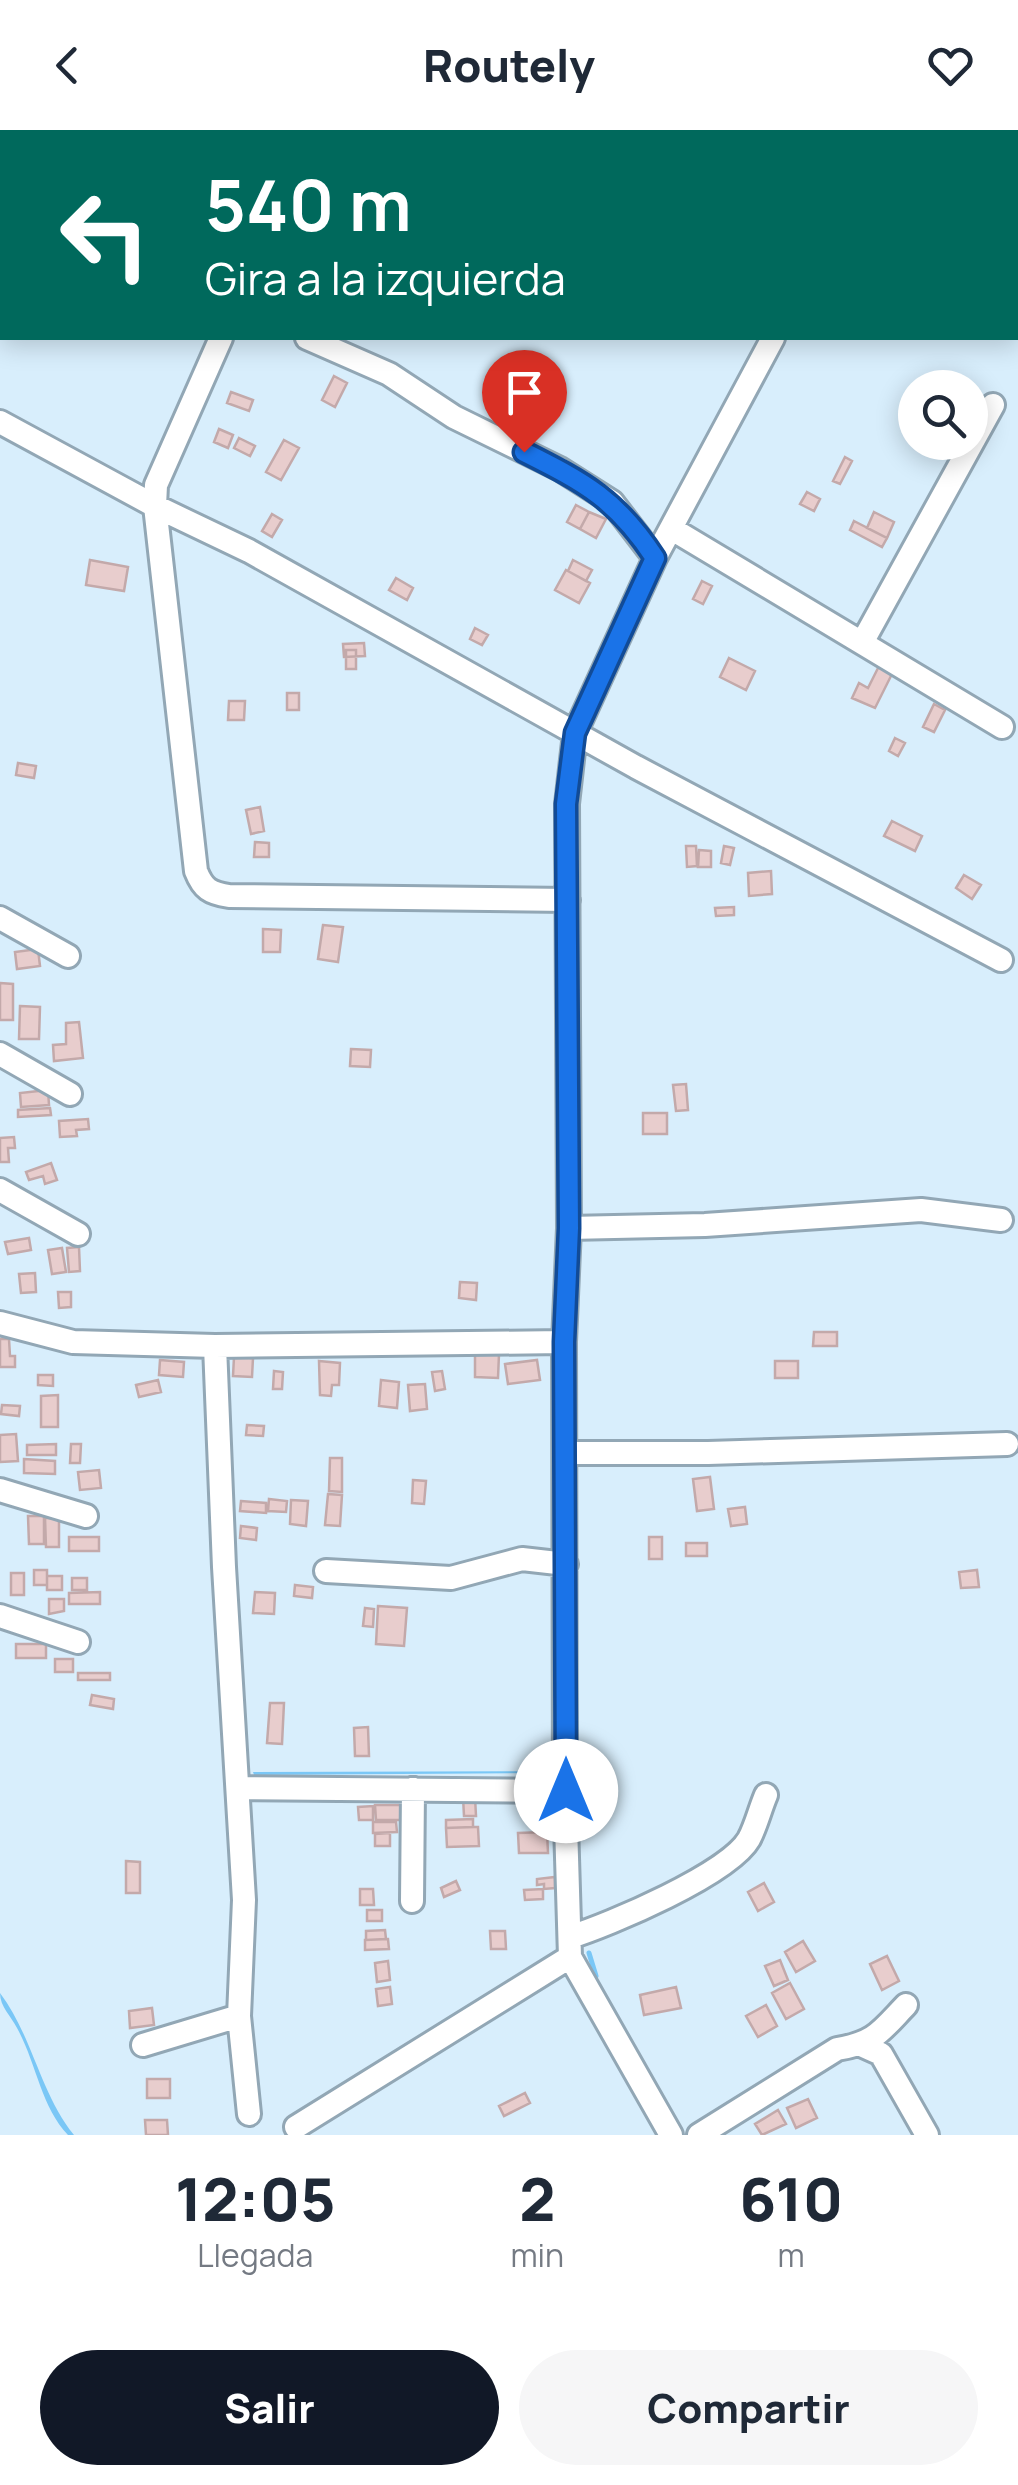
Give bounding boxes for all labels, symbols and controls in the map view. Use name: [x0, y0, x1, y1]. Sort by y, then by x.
text: Routely: [423, 34, 595, 96]
icon: back: [40, 38, 95, 93]
icon: heart: [923, 38, 978, 93]
text: 540 m: [205, 156, 412, 252]
icon: left: [40, 170, 170, 300]
text: Gira a la izquierda: [205, 247, 566, 309]
pin: [482, 350, 567, 453]
icon: arrive: [497, 365, 552, 420]
map controls: [898, 370, 988, 460]
button: search: [898, 370, 988, 460]
position arrow: [514, 1739, 618, 1843]
text: 12:05: [175, 2157, 336, 2239]
text: 2: [519, 2157, 555, 2239]
text: 610: [739, 2157, 843, 2239]
text: Llegada: [197, 2233, 313, 2277]
text: min: [510, 2233, 564, 2277]
text: m: [777, 2233, 805, 2277]
button: Salir: [40, 2350, 499, 2465]
button: Compartir: [519, 2350, 978, 2465]

